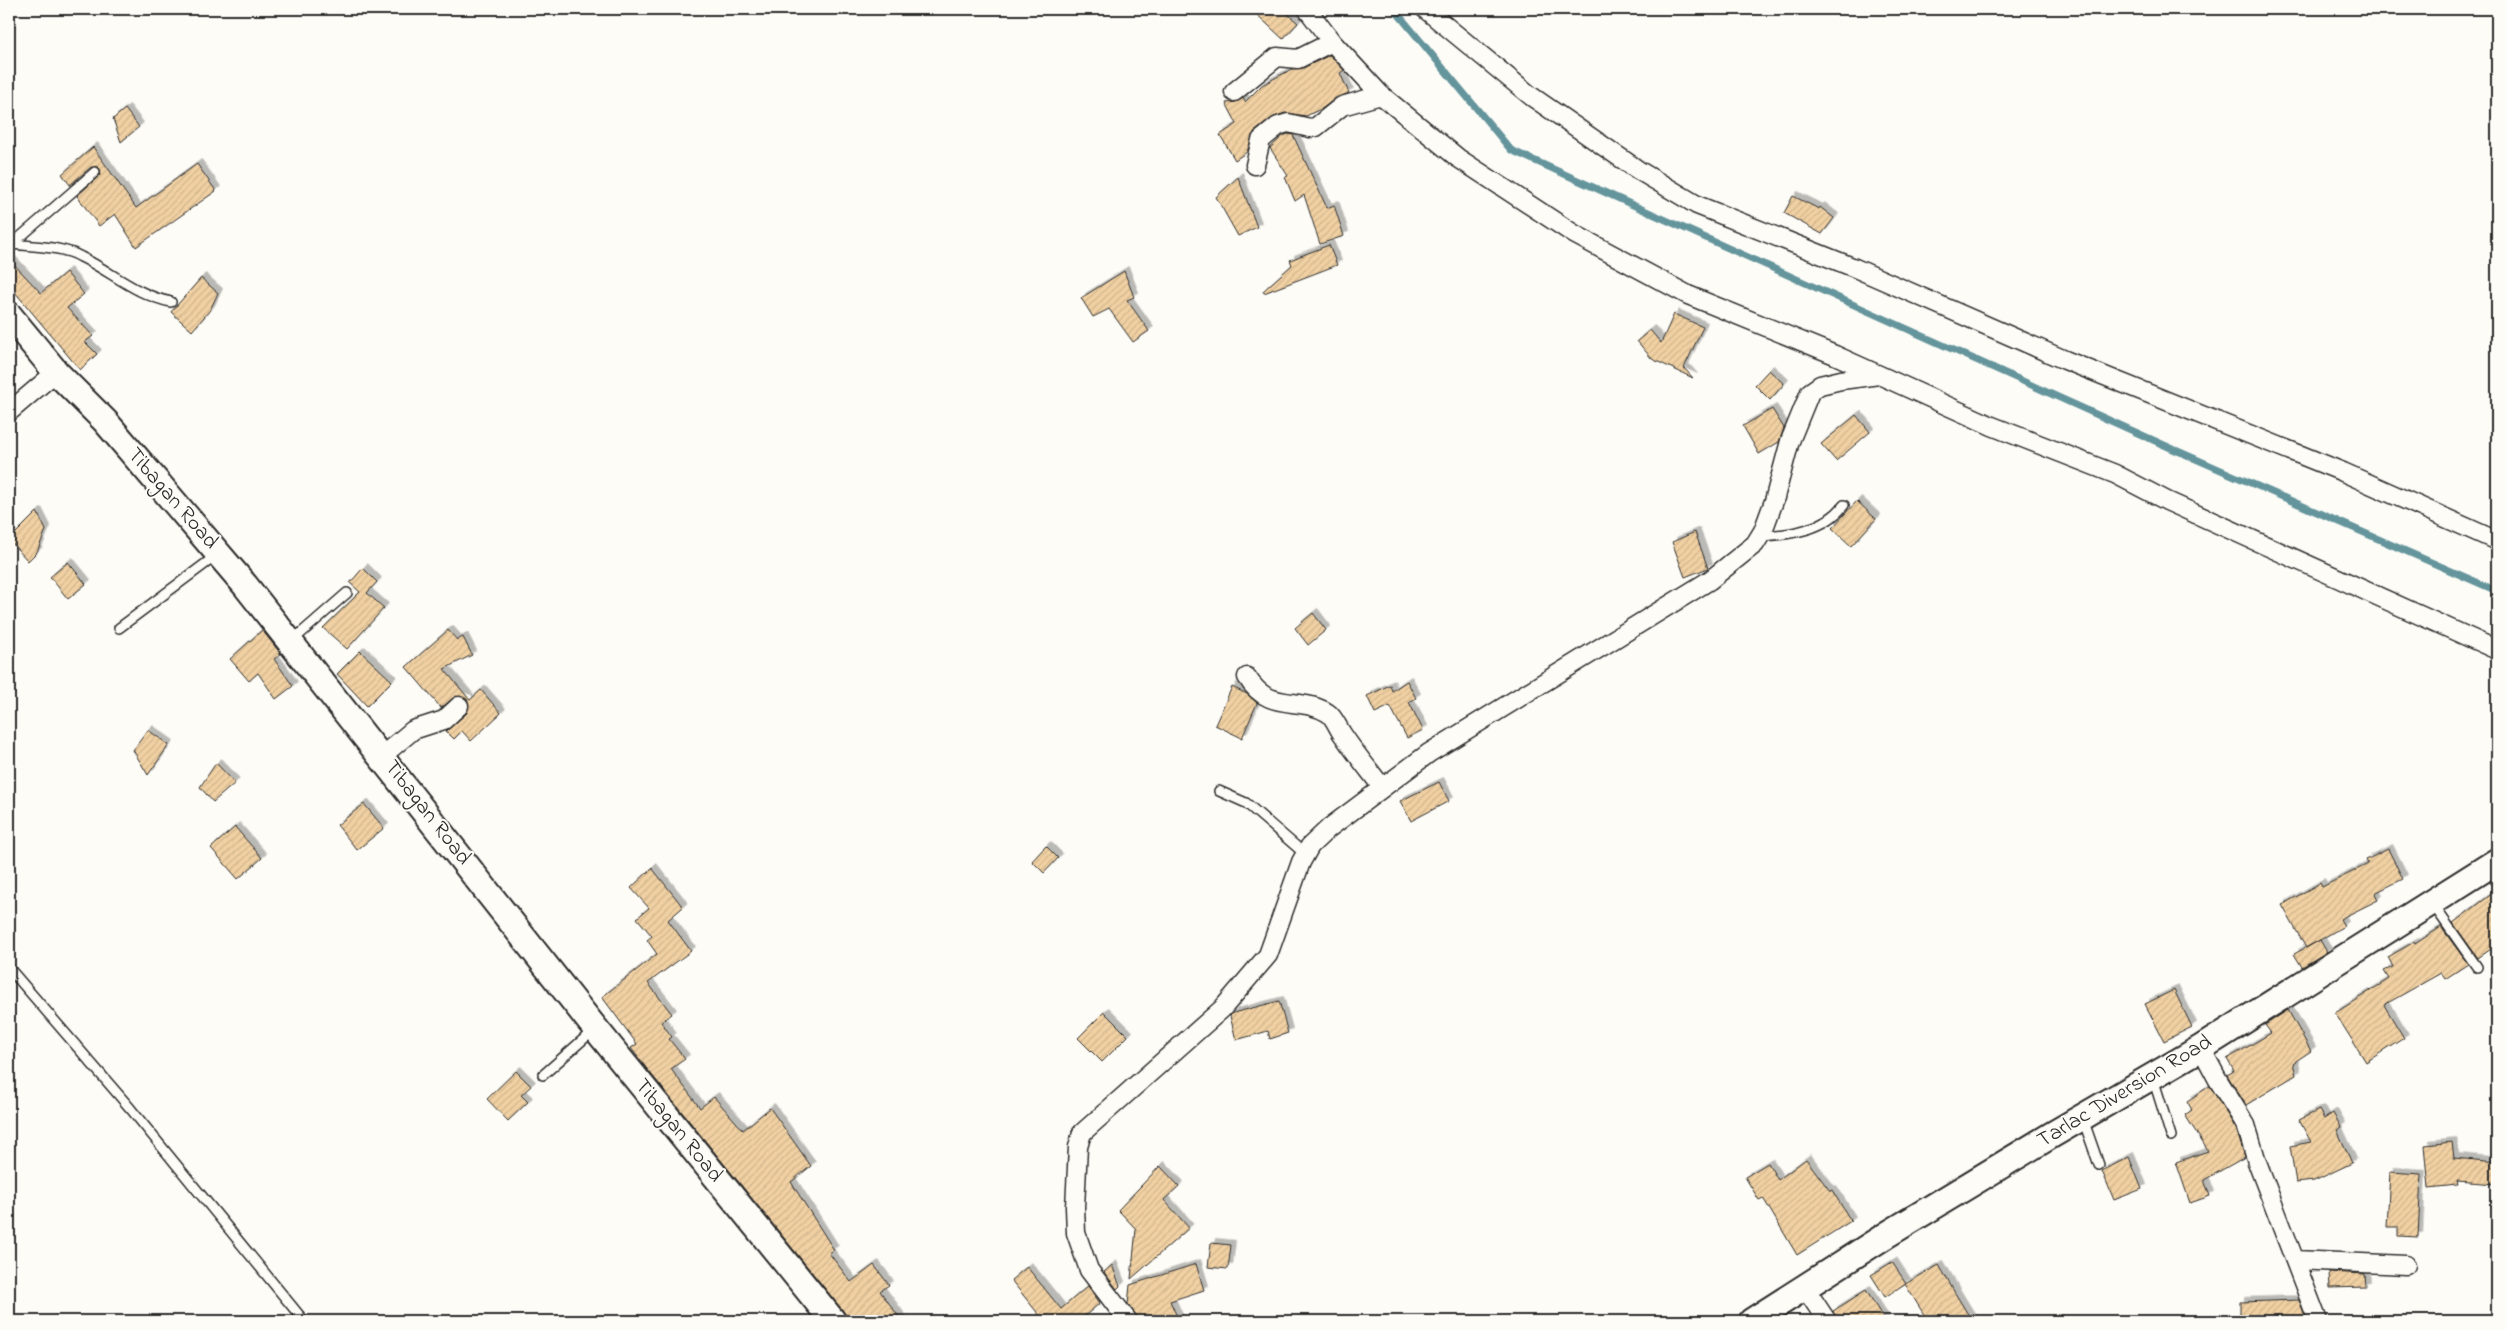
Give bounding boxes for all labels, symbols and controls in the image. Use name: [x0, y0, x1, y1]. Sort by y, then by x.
street label: Tibagan Road: [118, 441, 225, 558]
street label: Tibagan Road: [375, 753, 478, 873]
street label: Tarlac Diversion Road: [2032, 1027, 2218, 1157]
street label: Tibagan Road: [625, 1072, 730, 1191]

